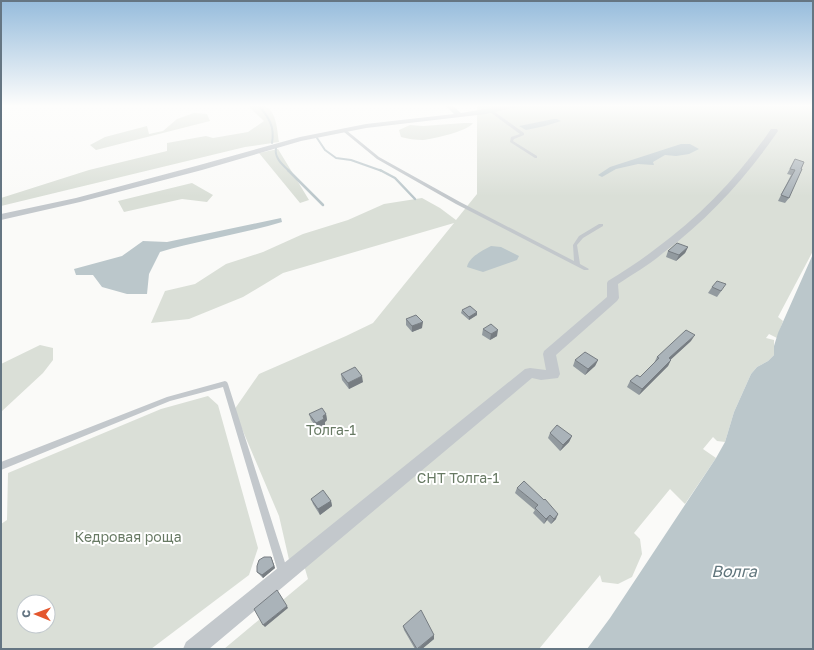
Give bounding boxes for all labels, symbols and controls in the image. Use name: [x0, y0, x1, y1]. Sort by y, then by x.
park label: Толга-1: [306, 421, 356, 438]
park label: СНТ Толга-1: [417, 469, 499, 486]
park label: Кедровая роща: [74, 528, 182, 545]
water label: Волга: [711, 561, 758, 581]
north arrow: [16, 594, 56, 634]
text: С: [19, 610, 32, 618]

